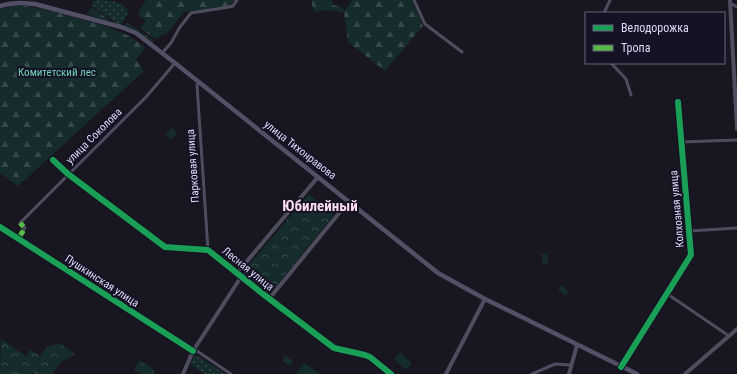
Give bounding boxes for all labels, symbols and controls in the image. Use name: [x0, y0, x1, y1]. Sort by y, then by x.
legend: [585, 12, 725, 64]
text: Велодорожка: [621, 21, 689, 35]
text: Тропа: [621, 41, 651, 55]
park label: Комитетский лес: [18, 66, 96, 79]
street label: улица Соколова: [63, 105, 125, 167]
street label: улица Тихонравова: [261, 118, 339, 182]
street label: Парковая улица: [184, 129, 202, 203]
street label: Колхозная улица: [667, 170, 687, 248]
district label: Юбилейный: [282, 197, 358, 215]
street label: Лесная улица: [220, 244, 276, 294]
street label: Пушкинская улица: [63, 252, 141, 310]

